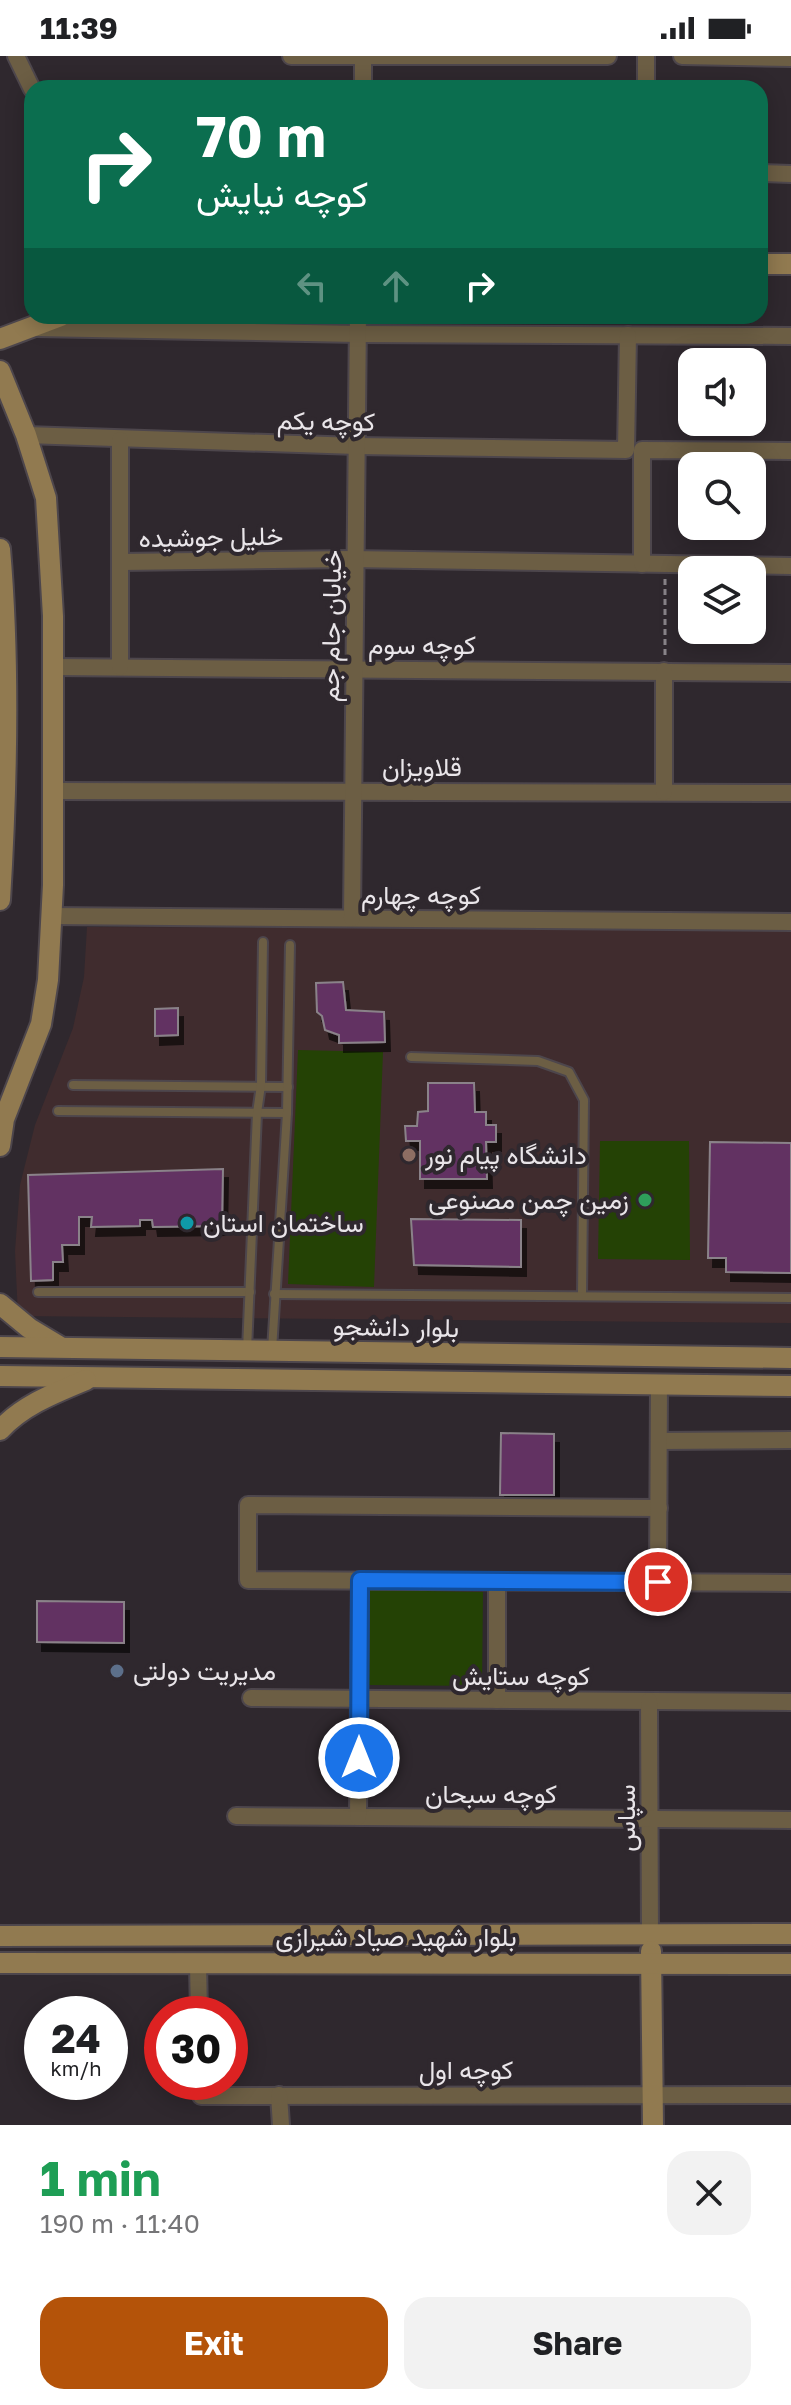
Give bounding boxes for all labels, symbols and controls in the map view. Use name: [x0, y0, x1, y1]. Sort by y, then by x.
text: 11:39: [40, 10, 118, 46]
text: 70 m: [196, 102, 326, 169]
icon: right: [64, 112, 168, 216]
text: كوچه نيايش: [196, 172, 368, 215]
icon: left: [290, 264, 334, 308]
icon: ahead: [374, 264, 418, 308]
icon: right: [458, 264, 502, 308]
map controls: [678, 348, 766, 644]
button: sound: [678, 348, 766, 436]
street label: کوچه یکم: [277, 404, 375, 440]
button: search: [678, 452, 766, 540]
street label: خلیل جوشیده: [138, 520, 284, 554]
street label: خیابان جام جم: [314, 550, 349, 702]
button: layers: [678, 556, 766, 644]
street label: کوچه سوم: [368, 629, 476, 663]
street label: قلاویزان: [382, 751, 462, 783]
street label: کوچه چهارم: [361, 879, 481, 913]
place label: دانشگاه پیام نور: [424, 1139, 587, 1173]
marker: دانشگاه پیام نور: [400, 1146, 418, 1164]
place label: زمین چمن مصنوعی: [428, 1184, 629, 1218]
marker: زمین چمن مصنوعی: [636, 1191, 654, 1209]
place label: ساختمان استان: [203, 1207, 364, 1238]
marker: ساختمان استان: [178, 1214, 196, 1232]
street label: بلوار دانشجو: [333, 1310, 459, 1344]
pin: [624, 1548, 692, 1616]
icon: arrive: [636, 1560, 680, 1604]
place label: مدیریت دولتی: [133, 1655, 276, 1687]
street label: کوچه ستایش: [452, 1660, 590, 1694]
marker: مدیریت دولتی: [108, 1662, 126, 1680]
position arrow: [317, 1716, 401, 1800]
street label: کوچه سبحان: [425, 1778, 557, 1812]
street label: سپاس: [610, 1784, 644, 1852]
street label: بلوار شهید صیاد شیرازی: [275, 1921, 517, 1953]
speed limit sign: 30: [144, 1996, 248, 2100]
text: 24: [51, 2014, 101, 2062]
street label: کوچه اول: [419, 2054, 513, 2088]
text: km/h: [51, 2056, 101, 2080]
text: 1 min: [40, 2149, 161, 2207]
button: close: [667, 2151, 751, 2235]
text: 190 m · 11:40: [40, 2208, 200, 2239]
button: Exit: [40, 2297, 388, 2389]
button: Share: [404, 2297, 751, 2389]

